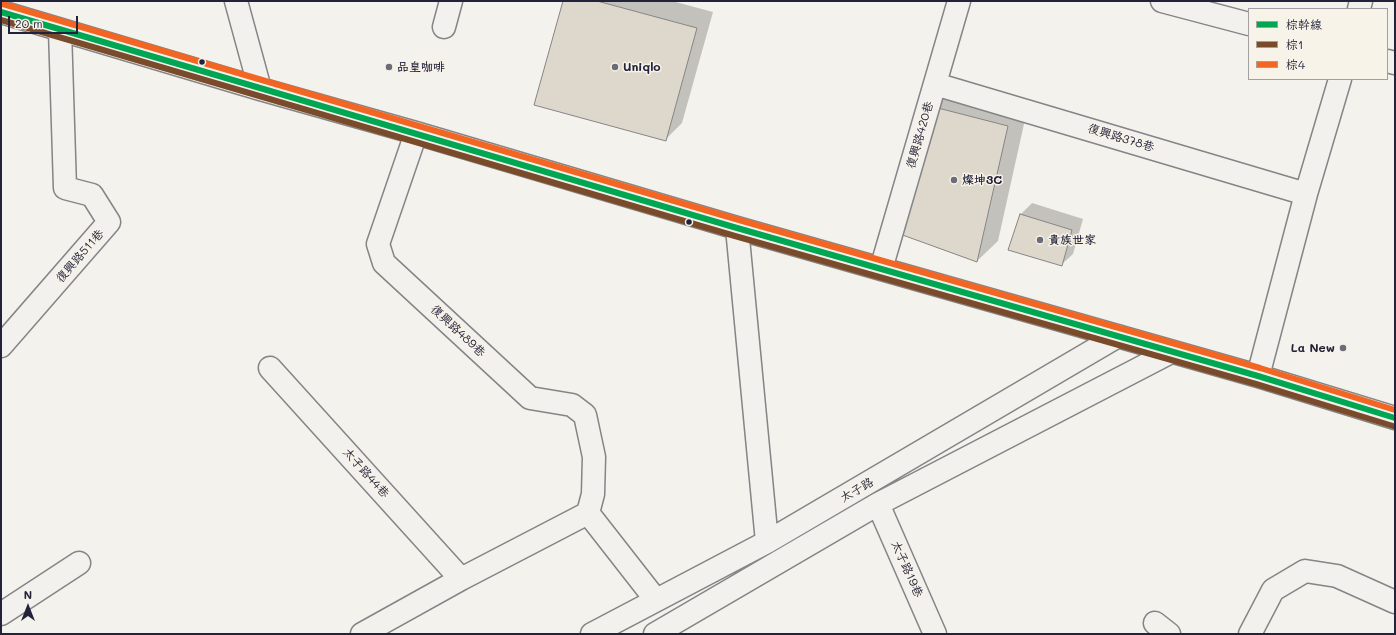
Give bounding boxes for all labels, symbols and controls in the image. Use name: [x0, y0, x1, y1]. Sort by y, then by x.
scale bar: [10, 8, 80, 34]
legend: [1248, 8, 1388, 80]
text: 20 m: [15, 15, 43, 31]
text: 棕幹線: [1286, 16, 1322, 32]
text: 棕1: [1286, 36, 1303, 52]
text: 棕4: [1286, 56, 1305, 72]
unlabelled marker: [197, 57, 207, 67]
place label: 品皇咖啡: [397, 60, 445, 74]
place label: Uniqlo: [623, 60, 661, 74]
marker: 品皇咖啡: [384, 62, 394, 72]
marker: Uniqlo: [610, 62, 620, 72]
street label: 復興路420巷: [904, 100, 936, 170]
street label: 復興路378巷: [1086, 121, 1156, 155]
place label: 燦坤3C: [962, 173, 1002, 187]
marker: 燦坤3C: [949, 175, 959, 185]
unlabelled marker: [684, 217, 694, 227]
street label: 復興路511巷: [53, 226, 107, 286]
place label: 貴族世家: [1048, 233, 1096, 247]
marker: 貴族世家: [1035, 235, 1045, 245]
street label: 復興路489巷: [428, 302, 488, 360]
place label: La New: [1291, 341, 1335, 355]
marker: La New: [1338, 343, 1348, 353]
street label: 太子路44巷: [340, 445, 392, 501]
street label: 太子路: [838, 475, 876, 505]
street label: 太子路19巷: [888, 538, 926, 600]
north arrow: [8, 587, 48, 627]
text: N: [24, 587, 32, 602]

